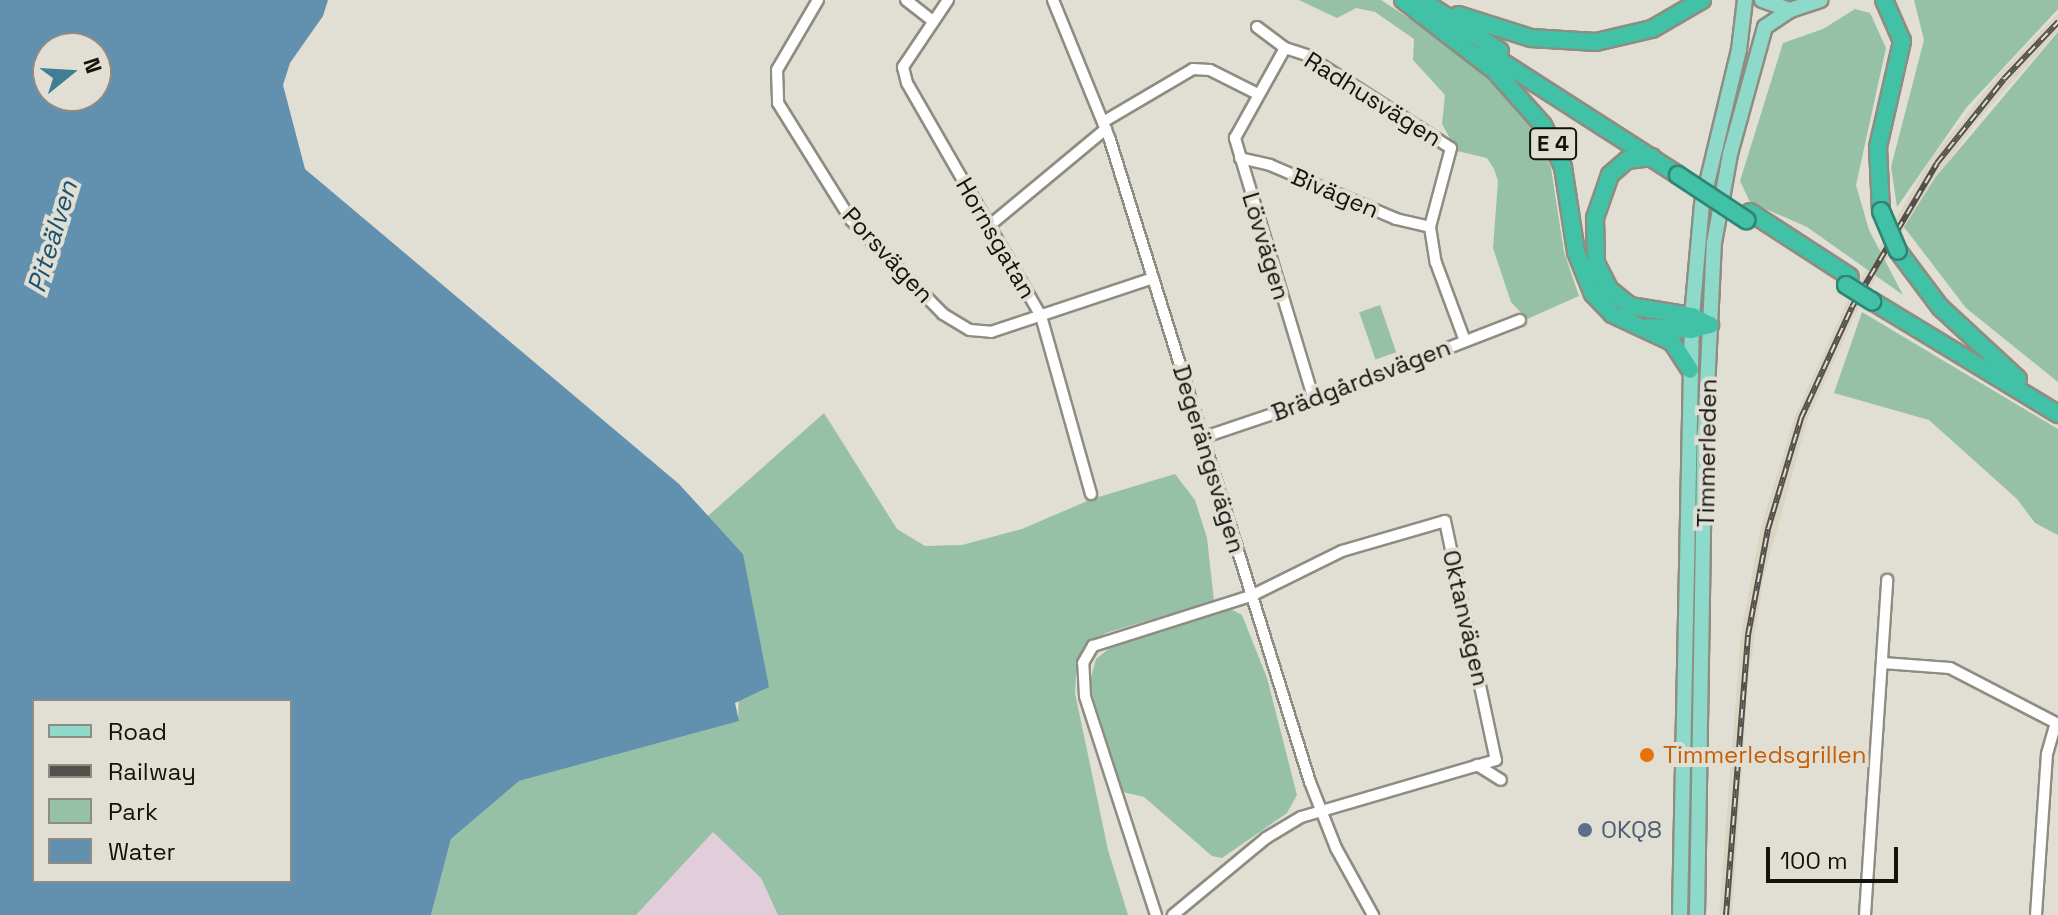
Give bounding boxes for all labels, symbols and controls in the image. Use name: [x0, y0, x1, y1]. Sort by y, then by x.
north arrow: [32, 32, 112, 112]
street label: Radhusvägen: [1299, 45, 1447, 153]
text: N: [77, 54, 109, 77]
road number: E 4: [1529, 126, 1577, 162]
street label: Bivägen: [1287, 162, 1383, 224]
street label: Hornsgatan: [950, 172, 1042, 304]
water label: Piteälven: [21, 177, 85, 297]
street label: Lövvägen: [1236, 189, 1296, 303]
street label: Porsvägen: [836, 201, 940, 309]
street label: Brädgårdsvägen: [1267, 333, 1455, 427]
street label: Degerängsvägen: [1167, 362, 1251, 556]
street label: Timmerleden: [1691, 378, 1723, 528]
street label: Oktanvägen: [1436, 547, 1496, 689]
legend: [32, 699, 292, 883]
text: Road: [108, 716, 167, 747]
place label: Timmerledsgrillen: [1663, 741, 1867, 769]
marker: Timmerledsgrillen: [1638, 746, 1656, 764]
text: Railway: [108, 756, 196, 787]
text: Park: [108, 796, 158, 827]
place label: OKQ8: [1601, 816, 1662, 844]
marker: OKQ8: [1576, 821, 1594, 839]
scale bar: [1770, 831, 1902, 881]
text: Water: [108, 836, 176, 867]
text: 100 m: [1780, 845, 1848, 876]

